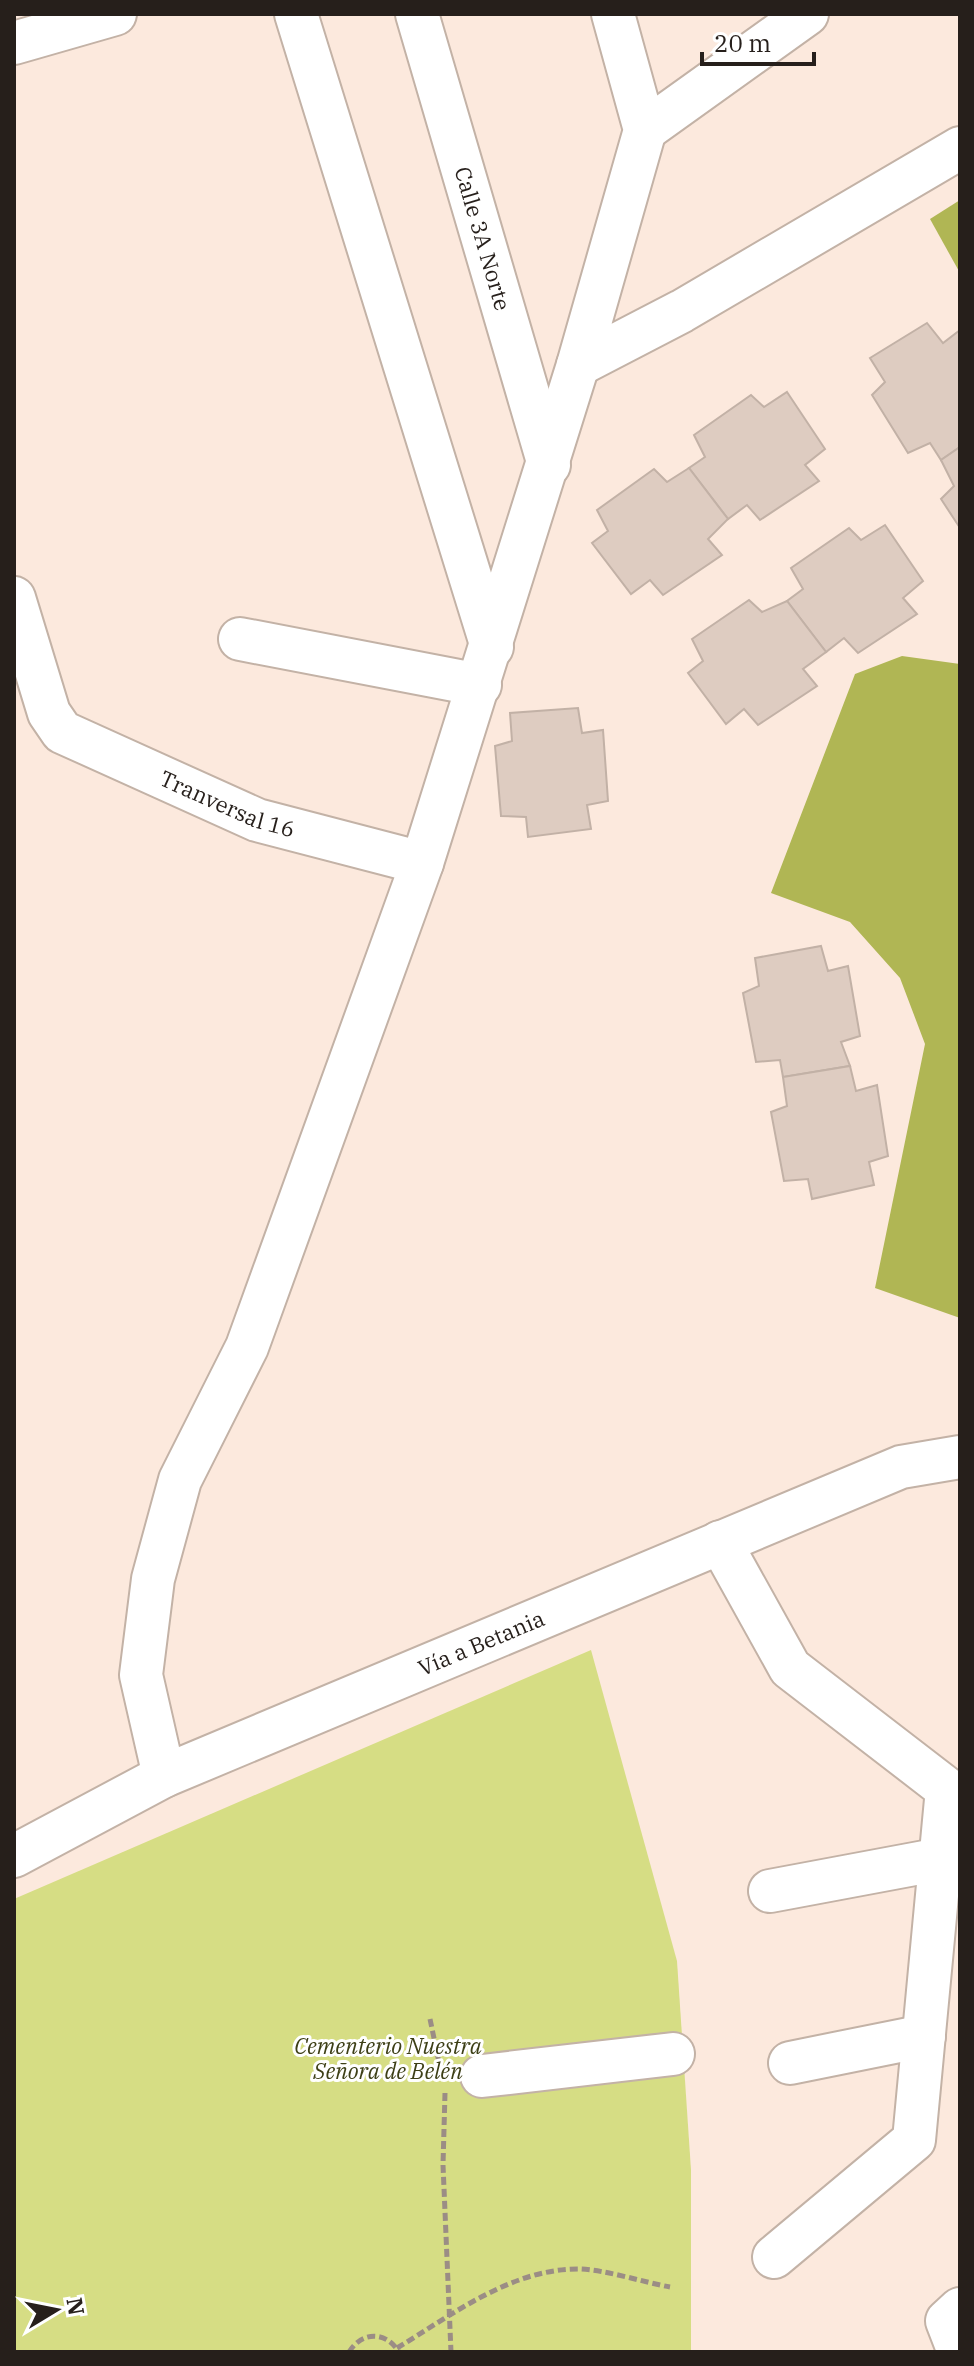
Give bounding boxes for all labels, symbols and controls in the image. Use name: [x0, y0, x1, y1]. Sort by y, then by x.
scale bar: [702, 16, 814, 66]
text: 20 m: [714, 27, 771, 59]
street label: Calle 3A Norte: [448, 163, 518, 314]
street label: Tranversal 16: [156, 763, 298, 843]
street label: Vía a Betania: [413, 1603, 549, 1682]
park label: Cementerio Nuestra Señora de Belén: [294, 2031, 482, 2085]
north arrow: [16, 2270, 96, 2350]
text: N: [60, 2295, 92, 2318]

